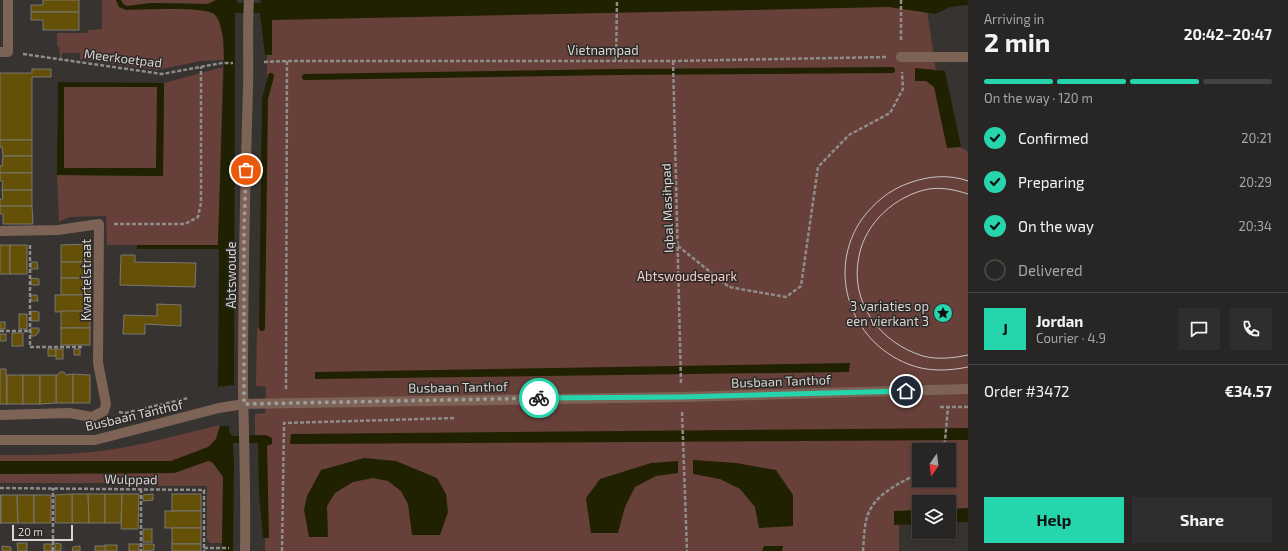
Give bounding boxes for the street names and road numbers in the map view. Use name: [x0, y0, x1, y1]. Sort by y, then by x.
street label: Vietnampad: [567, 42, 639, 58]
street label: Meerkoetpad: [83, 45, 163, 71]
street label: Iqbal Masihpad: [657, 163, 677, 253]
street label: Kwartelstraat: [78, 239, 94, 321]
street label: Abtswoude: [223, 242, 239, 308]
street label: Busbaan Tanthof: [731, 371, 832, 391]
street label: Busbaan Tanthof: [408, 378, 509, 396]
street label: Busbaan Tanthof: [84, 396, 185, 434]
street label: Wulppad: [104, 471, 158, 487]

